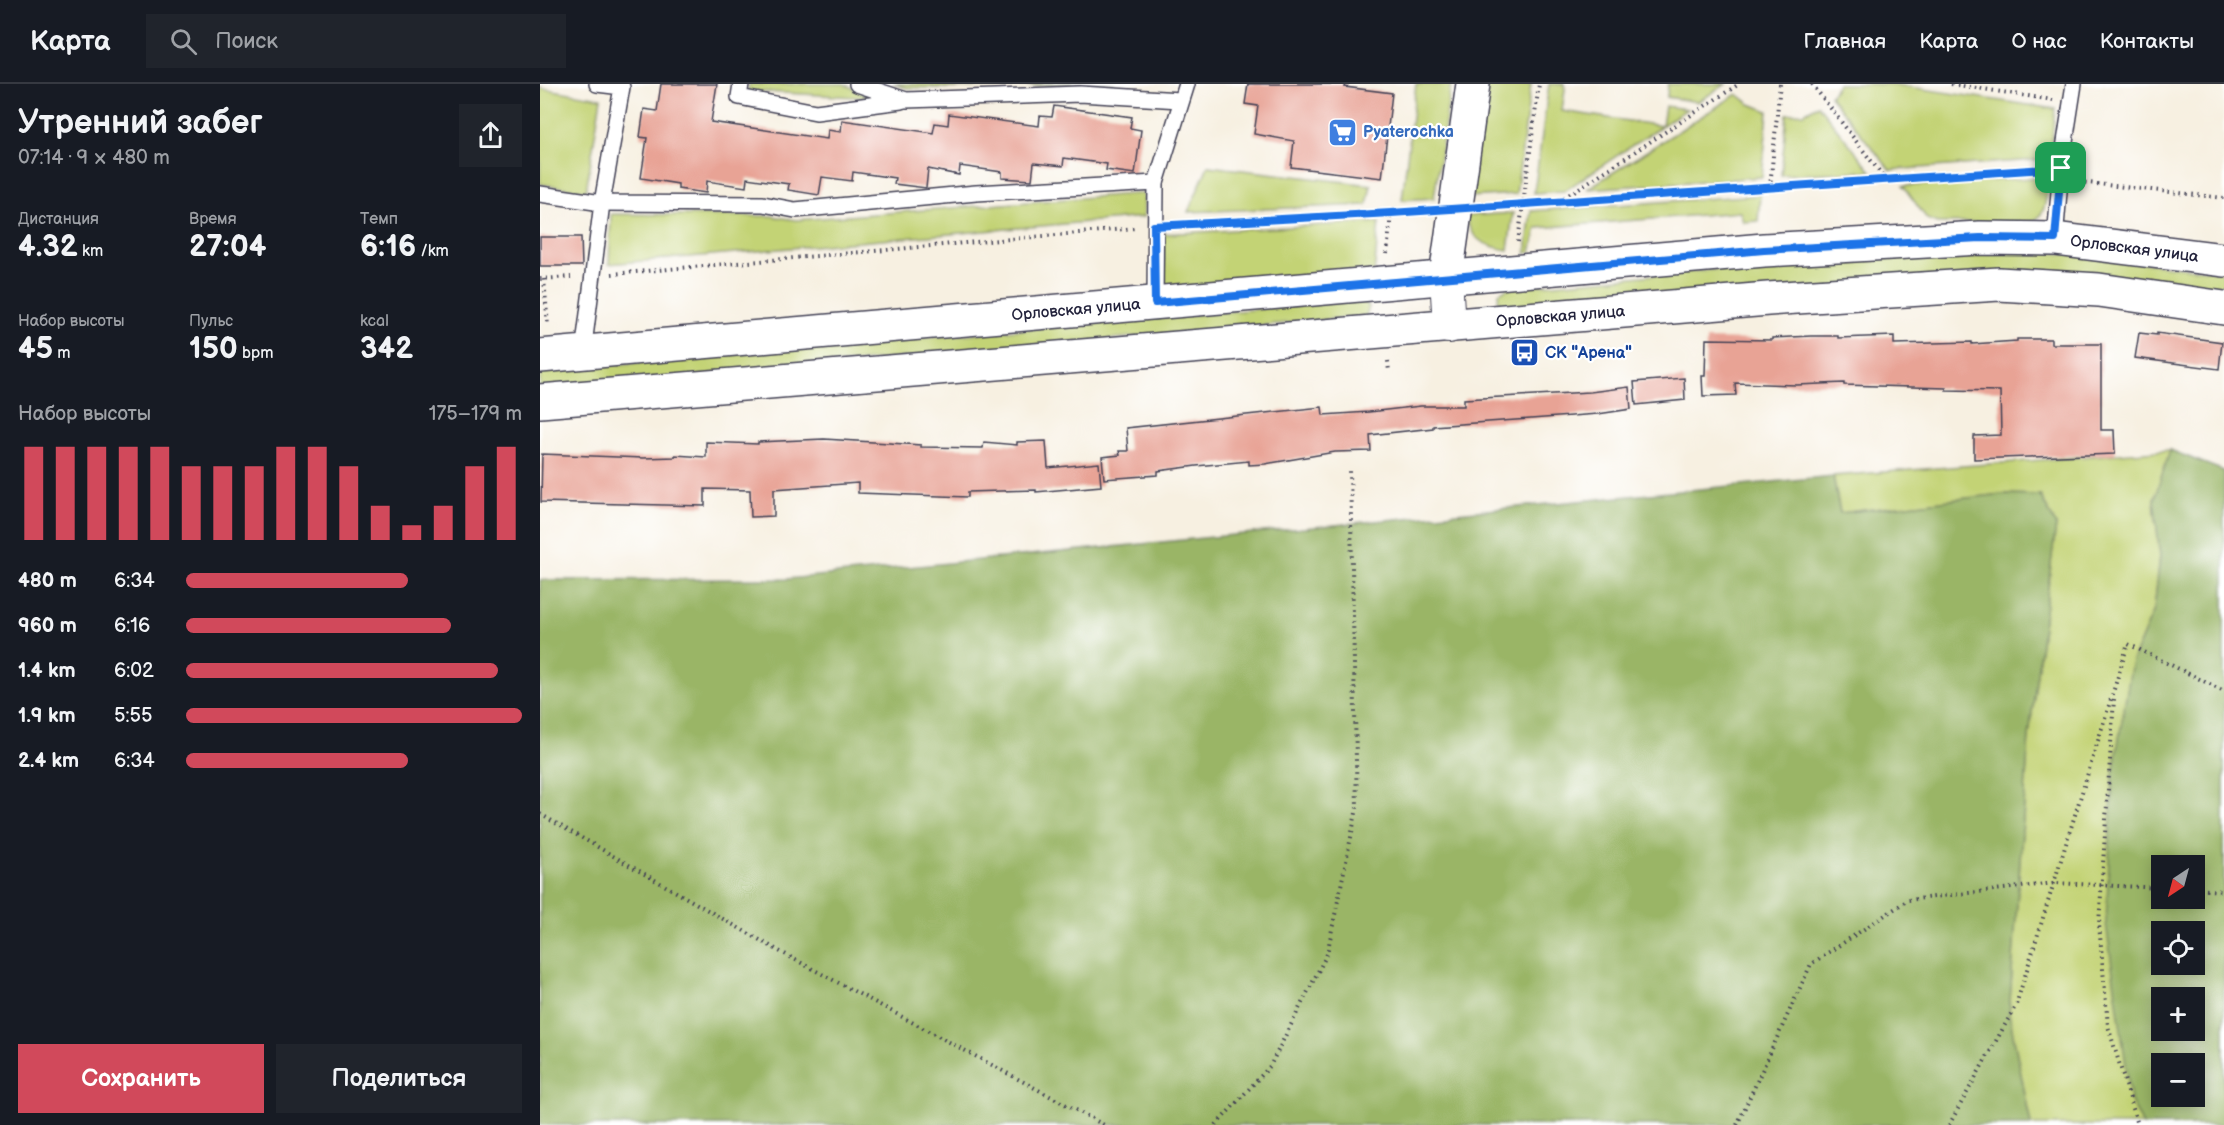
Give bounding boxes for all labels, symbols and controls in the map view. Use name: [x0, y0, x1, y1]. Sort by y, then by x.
search box: [146, 14, 566, 68]
text: Карта: [30, 25, 110, 58]
icon: search: [167, 25, 200, 58]
text: Поиск: [215, 28, 278, 55]
text: Главная: [1803, 29, 1886, 54]
text: Карта: [1919, 29, 1978, 54]
text: О нас: [2011, 29, 2067, 54]
text: Контакты: [2100, 29, 2194, 54]
text: Утренний забег: [18, 103, 263, 143]
button: share: [459, 104, 522, 167]
supermarket icon: Pyaterochka: [1326, 116, 1358, 148]
place label: Pyaterochka: [1363, 123, 1454, 142]
pin: [2035, 142, 2086, 193]
text: 07:14 · 9 × 480 m: [18, 146, 170, 170]
icon: arrive: [2044, 151, 2077, 184]
text: Дистанция: [18, 210, 99, 229]
text: Время: [189, 210, 237, 229]
text: Темп: [360, 210, 398, 229]
text: 4.32: [18, 229, 78, 265]
text: 27:04: [189, 229, 266, 265]
text: 6:16: [360, 229, 416, 265]
street label: Орловская улица: [2069, 231, 2200, 266]
text: km: [78, 242, 103, 261]
text: /km: [416, 242, 449, 261]
street label: Орловская улица: [1011, 294, 1142, 325]
street label: Орловская улица: [1495, 301, 1626, 331]
text: Набор высоты: [18, 312, 125, 331]
text: Пульс: [189, 312, 233, 331]
text: kcal: [360, 312, 389, 331]
text: 45: [18, 331, 53, 367]
text: 150: [189, 331, 238, 367]
text: 342: [360, 331, 413, 367]
bus stop icon: СК "Арена": [1508, 337, 1540, 369]
text: m: [53, 344, 71, 363]
text: bpm: [238, 344, 273, 363]
place label: СК "Арена": [1545, 344, 1632, 363]
text: Набор высоты: [18, 402, 151, 426]
text: 175–179 m: [429, 402, 522, 426]
text: 480 m: [18, 569, 77, 593]
text: 6:34: [114, 569, 155, 593]
text: 960 m: [18, 614, 77, 638]
text: 6:16: [114, 614, 150, 638]
text: 1.4 km: [18, 659, 76, 683]
text: 6:02: [114, 659, 154, 683]
text: 1.9 km: [18, 704, 75, 728]
text: 5:55: [114, 704, 152, 728]
text: 2.4 km: [18, 749, 79, 773]
text: 6:34: [114, 749, 155, 773]
north arrow: [2151, 855, 2205, 909]
map controls: [2151, 855, 2205, 1107]
button: locate: [2151, 921, 2205, 975]
button: +: [2151, 987, 2205, 1041]
button: Сохранить: [18, 1044, 264, 1113]
button: Поделиться: [276, 1044, 522, 1113]
button: −: [2151, 1053, 2205, 1107]

